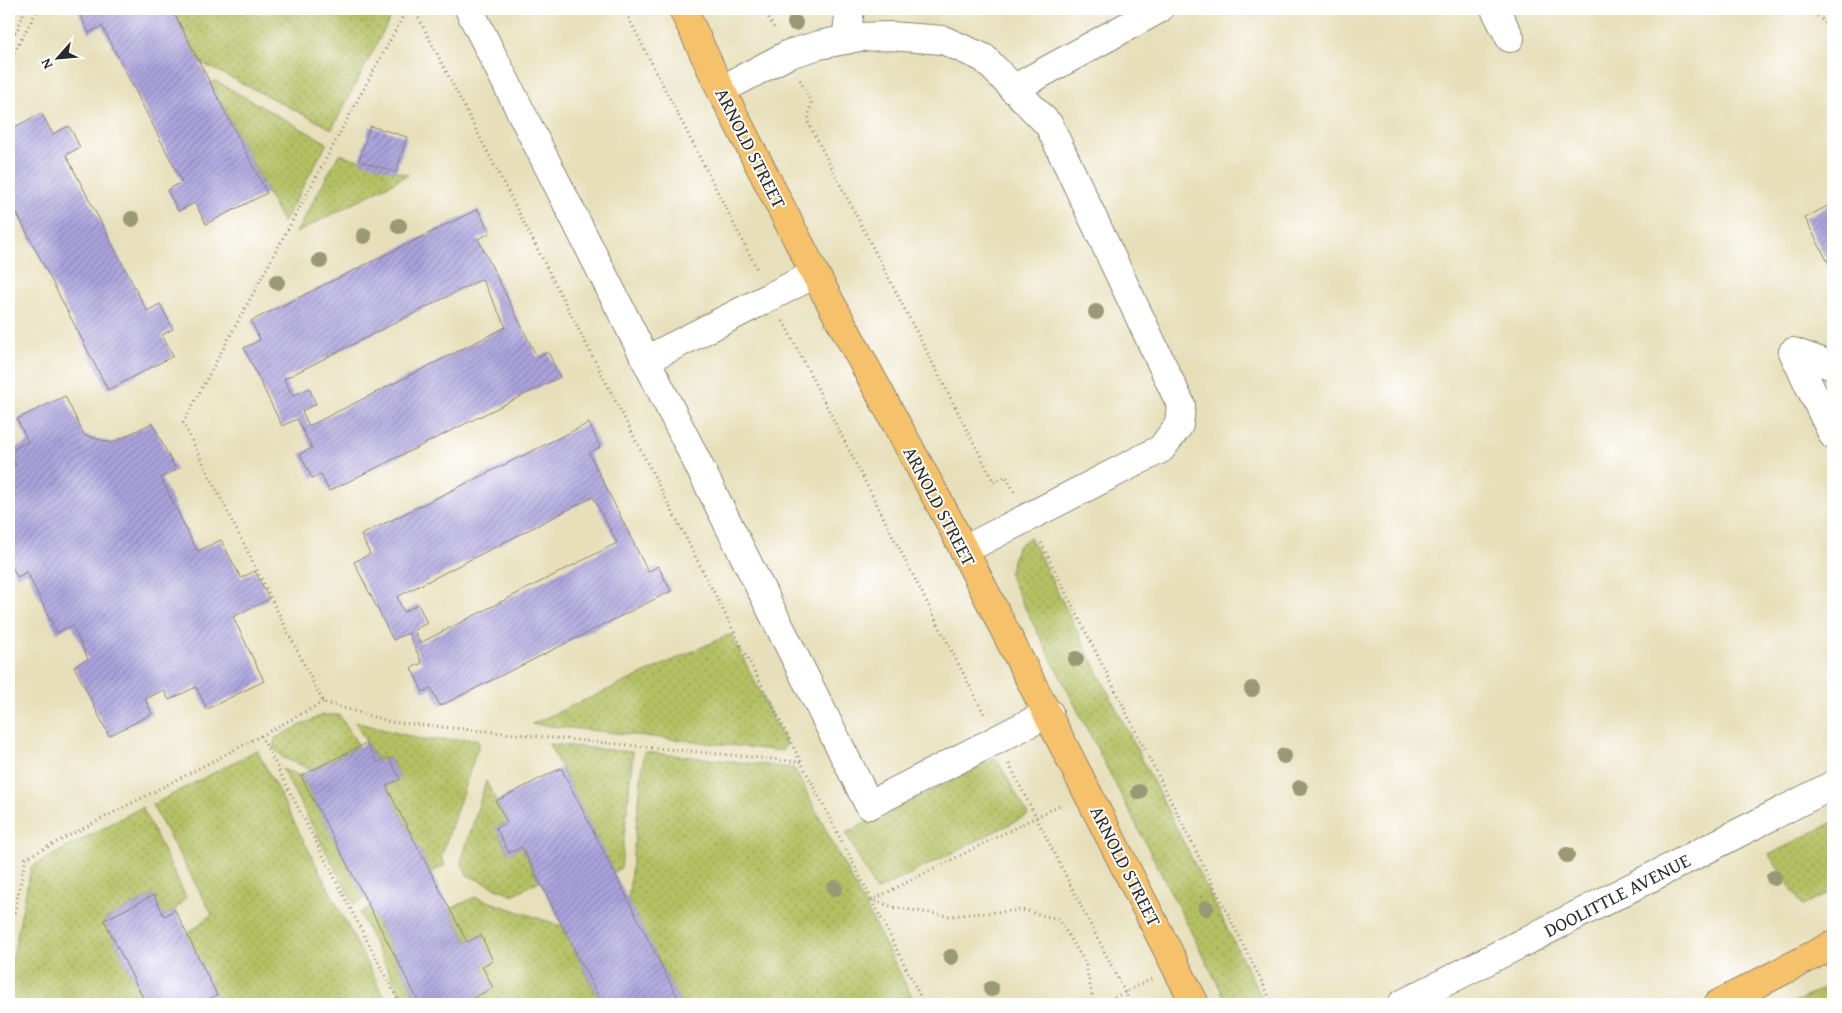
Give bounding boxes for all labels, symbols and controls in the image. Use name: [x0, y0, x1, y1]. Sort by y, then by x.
north arrow: [32, 32, 82, 82]
text: N: [35, 55, 57, 73]
street label: ARNOLD STREET: [709, 83, 794, 214]
street label: ARNOLD STREET: [897, 441, 984, 571]
street label: ARNOLD STREET: [1084, 801, 1169, 932]
street label: DOOLITTLE AVENUE: [1539, 846, 1695, 944]

